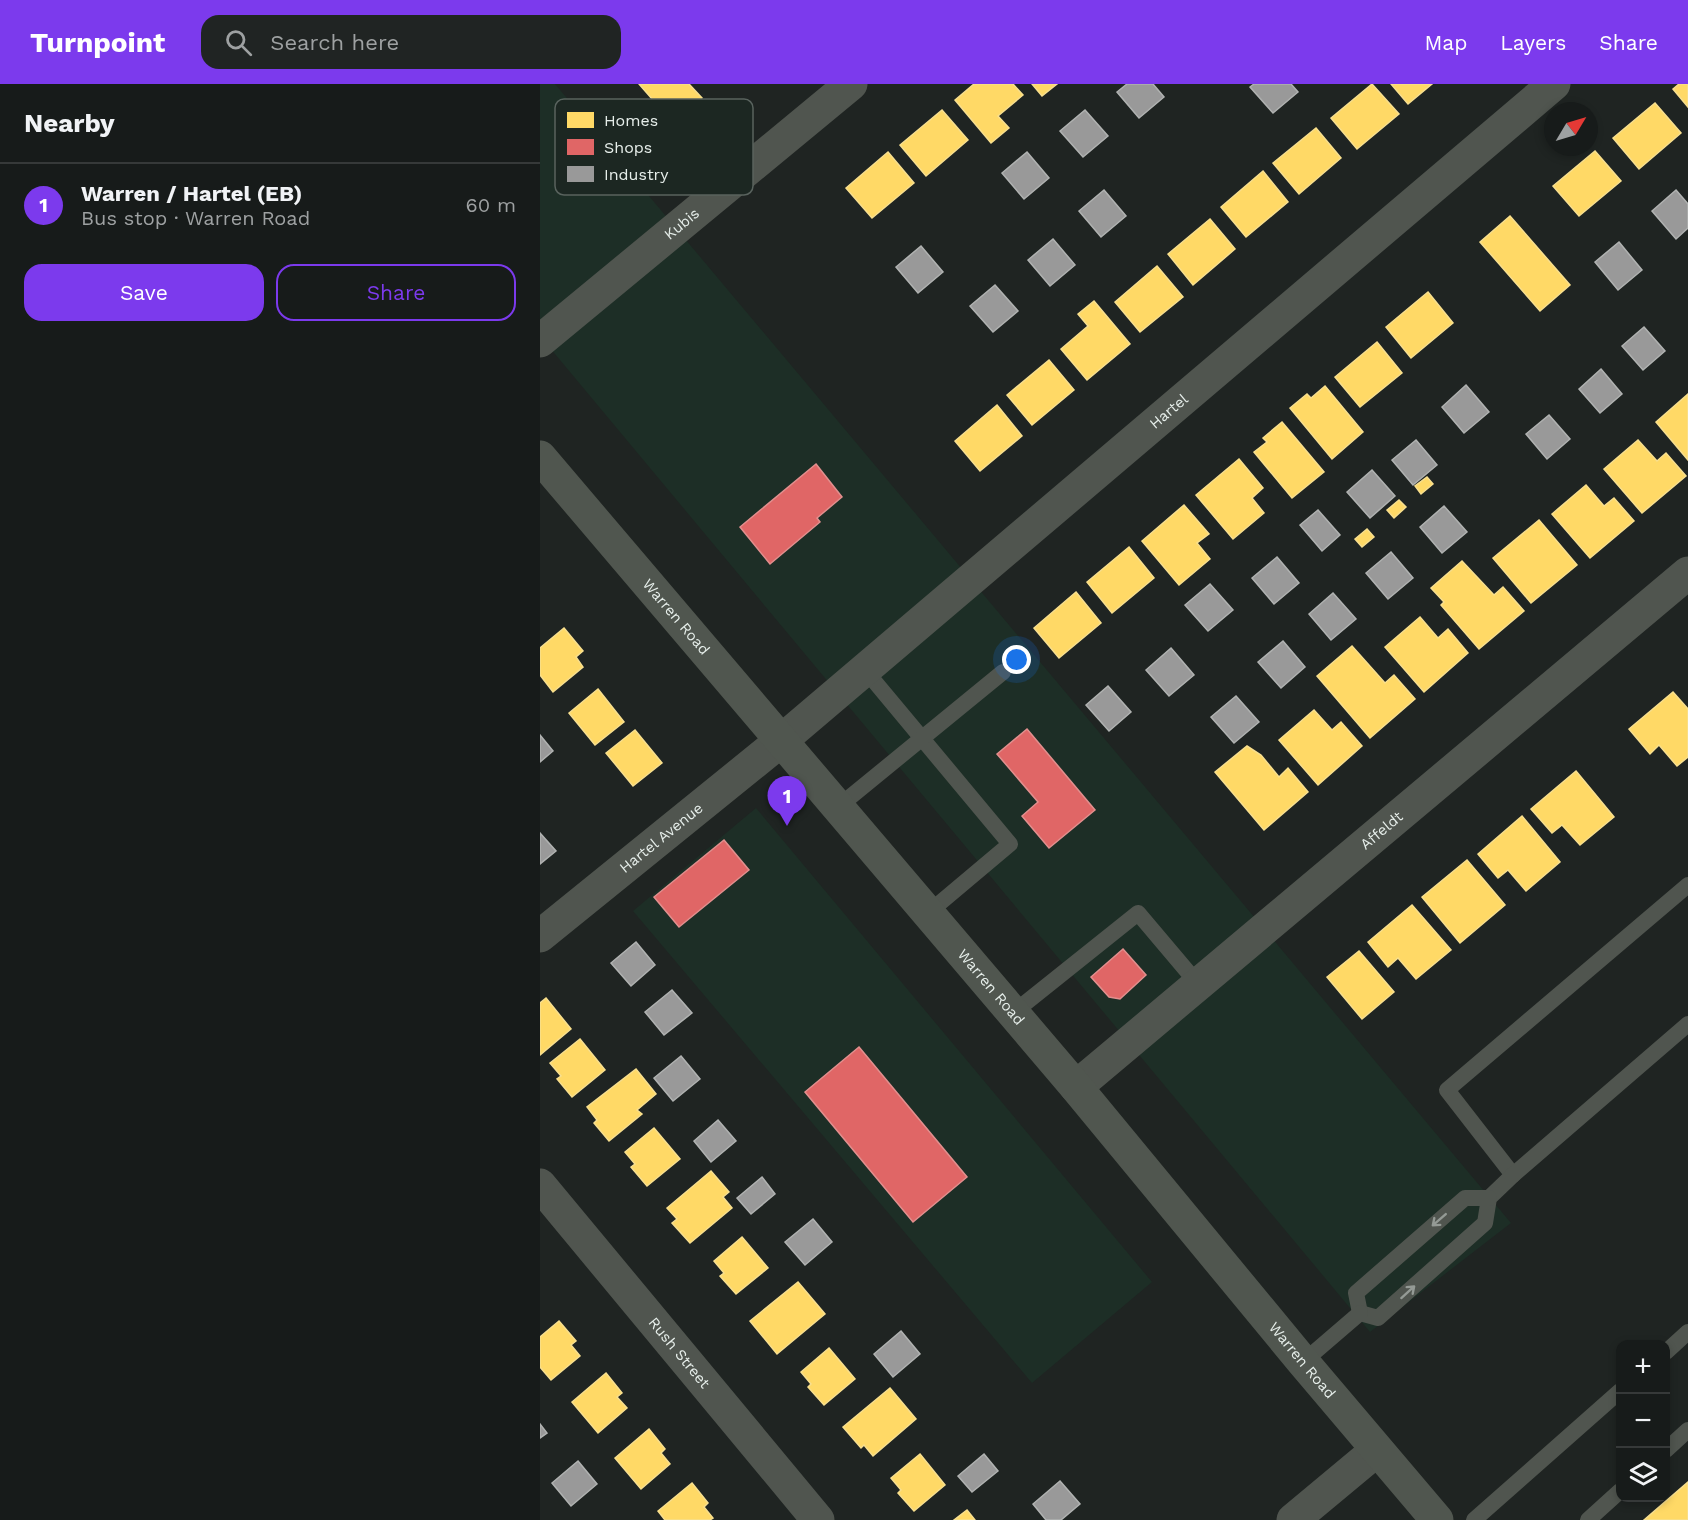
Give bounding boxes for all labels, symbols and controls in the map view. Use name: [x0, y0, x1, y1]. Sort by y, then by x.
search box: [201, 15, 621, 69]
text: Turnpoint: [30, 26, 165, 59]
icon: search: [222, 26, 255, 59]
text: Search here: [270, 30, 399, 55]
text: Map: [1424, 30, 1467, 55]
text: Layers: [1500, 30, 1566, 55]
text: Share: [1599, 30, 1658, 55]
legend: [555, 99, 753, 195]
north arrow: [1544, 102, 1598, 156]
text: Nearby: [24, 108, 115, 138]
text: Homes: [604, 111, 658, 130]
text: Shops: [604, 138, 652, 157]
text: Industry: [604, 165, 669, 184]
text: Warren / Hartel (EB): [81, 181, 302, 206]
text: 1: [39, 193, 48, 217]
text: 60 m: [466, 193, 516, 217]
street label: Kubis: [661, 204, 703, 243]
text: Bus stop · Warren Road: [81, 206, 310, 230]
button: Save: [24, 264, 264, 321]
button: Share: [276, 264, 516, 321]
street label: Hartel: [1146, 390, 1192, 433]
street label: Warren Road: [639, 575, 713, 659]
your location: [1002, 645, 1031, 674]
pin: 1: [768, 776, 806, 826]
street label: Hartel Avenue: [616, 799, 706, 877]
street label: Affeldt: [1357, 807, 1407, 853]
street label: Warren Road: [954, 945, 1028, 1029]
one-way arrow: [1432, 1213, 1447, 1227]
one-way arrow: [1400, 1285, 1415, 1299]
street label: Rush Street: [645, 1314, 714, 1392]
street label: Warren Road: [1265, 1319, 1339, 1402]
map controls: [1616, 1340, 1670, 1502]
button: +: [1616, 1340, 1670, 1394]
button: −: [1616, 1394, 1670, 1448]
button: layers: [1616, 1448, 1670, 1502]

